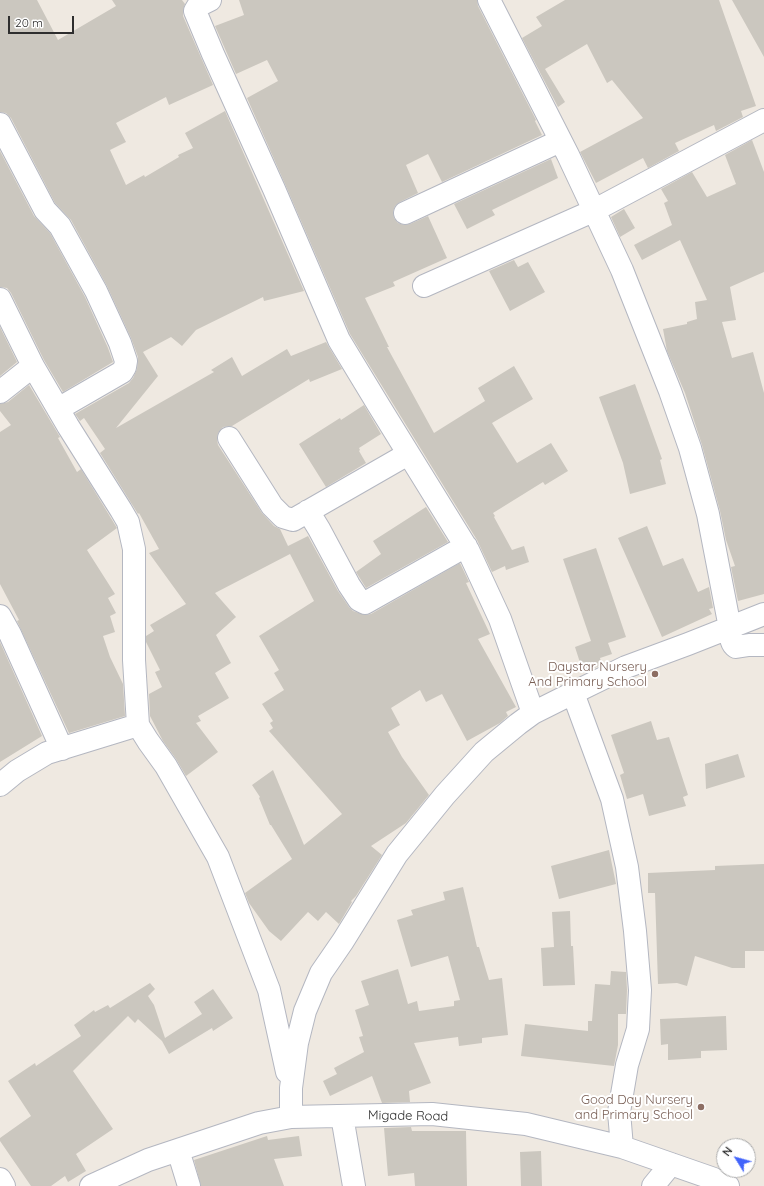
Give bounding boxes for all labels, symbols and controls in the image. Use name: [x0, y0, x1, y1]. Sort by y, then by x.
scale bar: [10, 8, 76, 34]
text: 20 m: [15, 15, 43, 30]
place label: Daystar Nursery And Primary School: [528, 659, 647, 690]
marker: Daystar Nursery And Primary School: [650, 669, 660, 679]
place label: Good Day Nursery and Primary School: [575, 1092, 693, 1123]
marker: Good Day Nursery and Primary School: [696, 1102, 706, 1112]
street label: Migade Road: [368, 1107, 448, 1125]
north arrow: [716, 1138, 756, 1178]
text: N: [719, 1144, 735, 1159]

